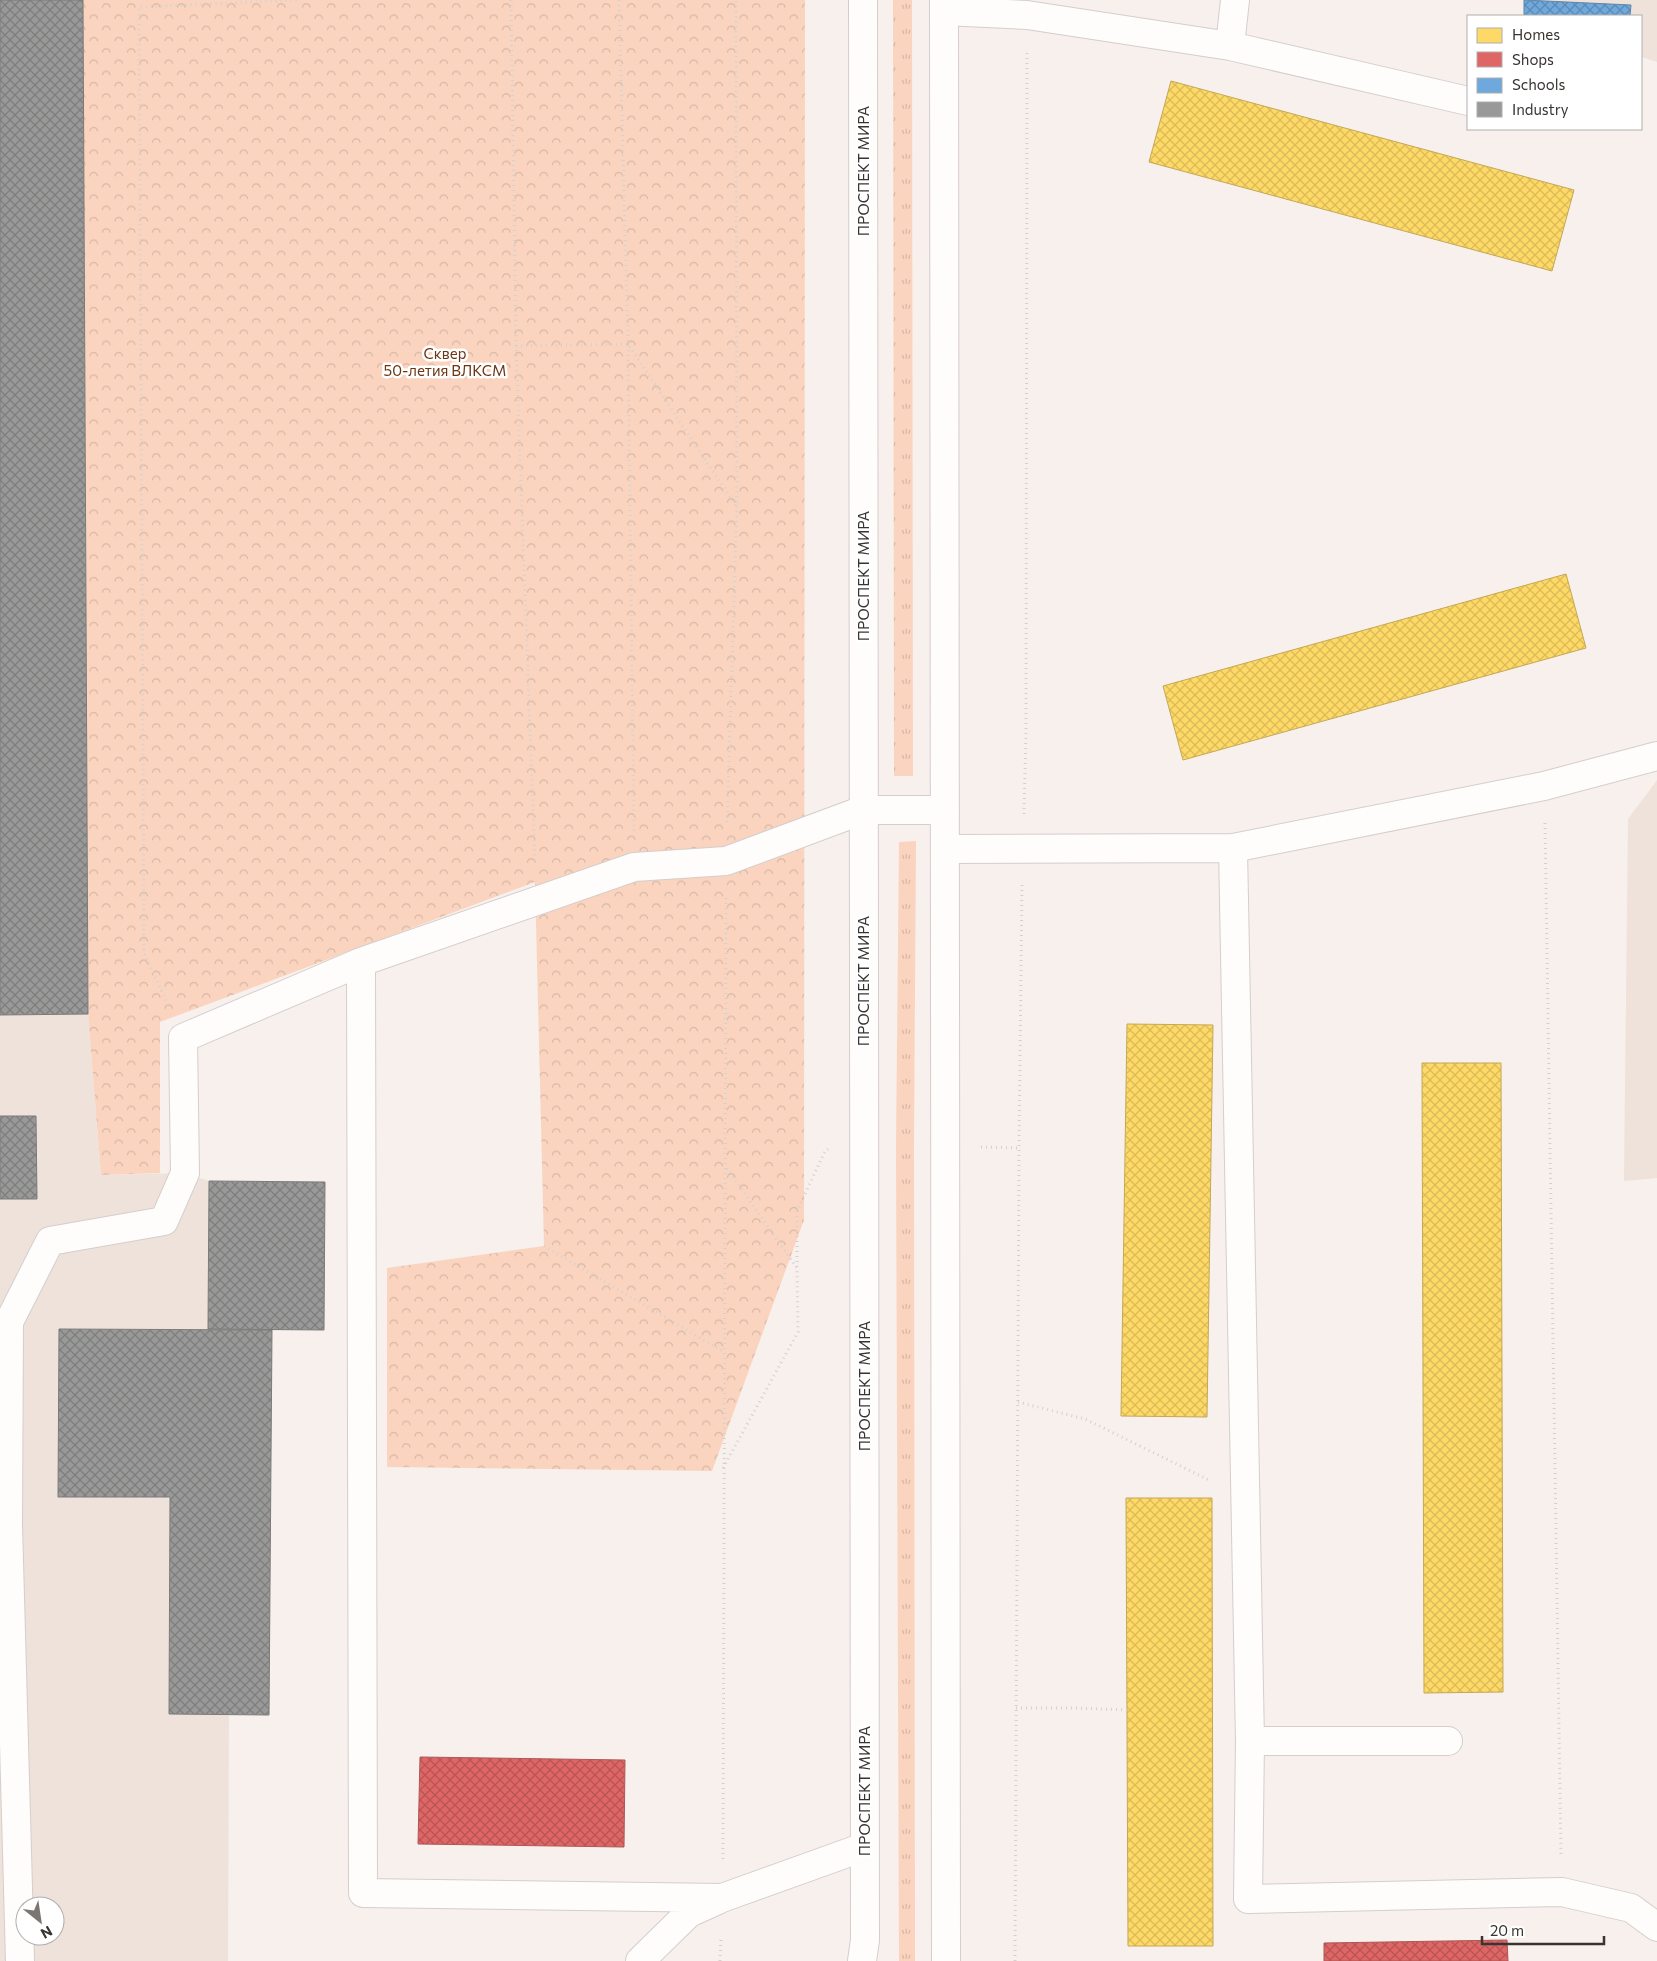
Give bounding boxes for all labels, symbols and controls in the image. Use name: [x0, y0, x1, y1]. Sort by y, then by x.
legend: [1467, 15, 1642, 130]
text: Homes: [1512, 25, 1560, 43]
text: Shops: [1512, 50, 1554, 68]
text: Schools: [1512, 75, 1566, 93]
text: Industry: [1512, 100, 1569, 118]
street label: ПРОСПЕКТ МИРА: [854, 106, 872, 236]
park label: Сквер 50-летия ВЛКСМ: [384, 344, 506, 379]
street label: ПРОСПЕКТ МИРА: [854, 511, 872, 641]
street label: ПРОСПЕКТ МИРА: [854, 916, 872, 1046]
street label: ПРОСПЕКТ МИРА: [855, 1321, 873, 1451]
street label: ПРОСПЕКТ МИРА: [855, 1726, 873, 1856]
north arrow: [15, 1896, 65, 1946]
scale bar: [1482, 1914, 1604, 1946]
text: 20 m: [1490, 1921, 1524, 1939]
text: N: [38, 1923, 56, 1943]

